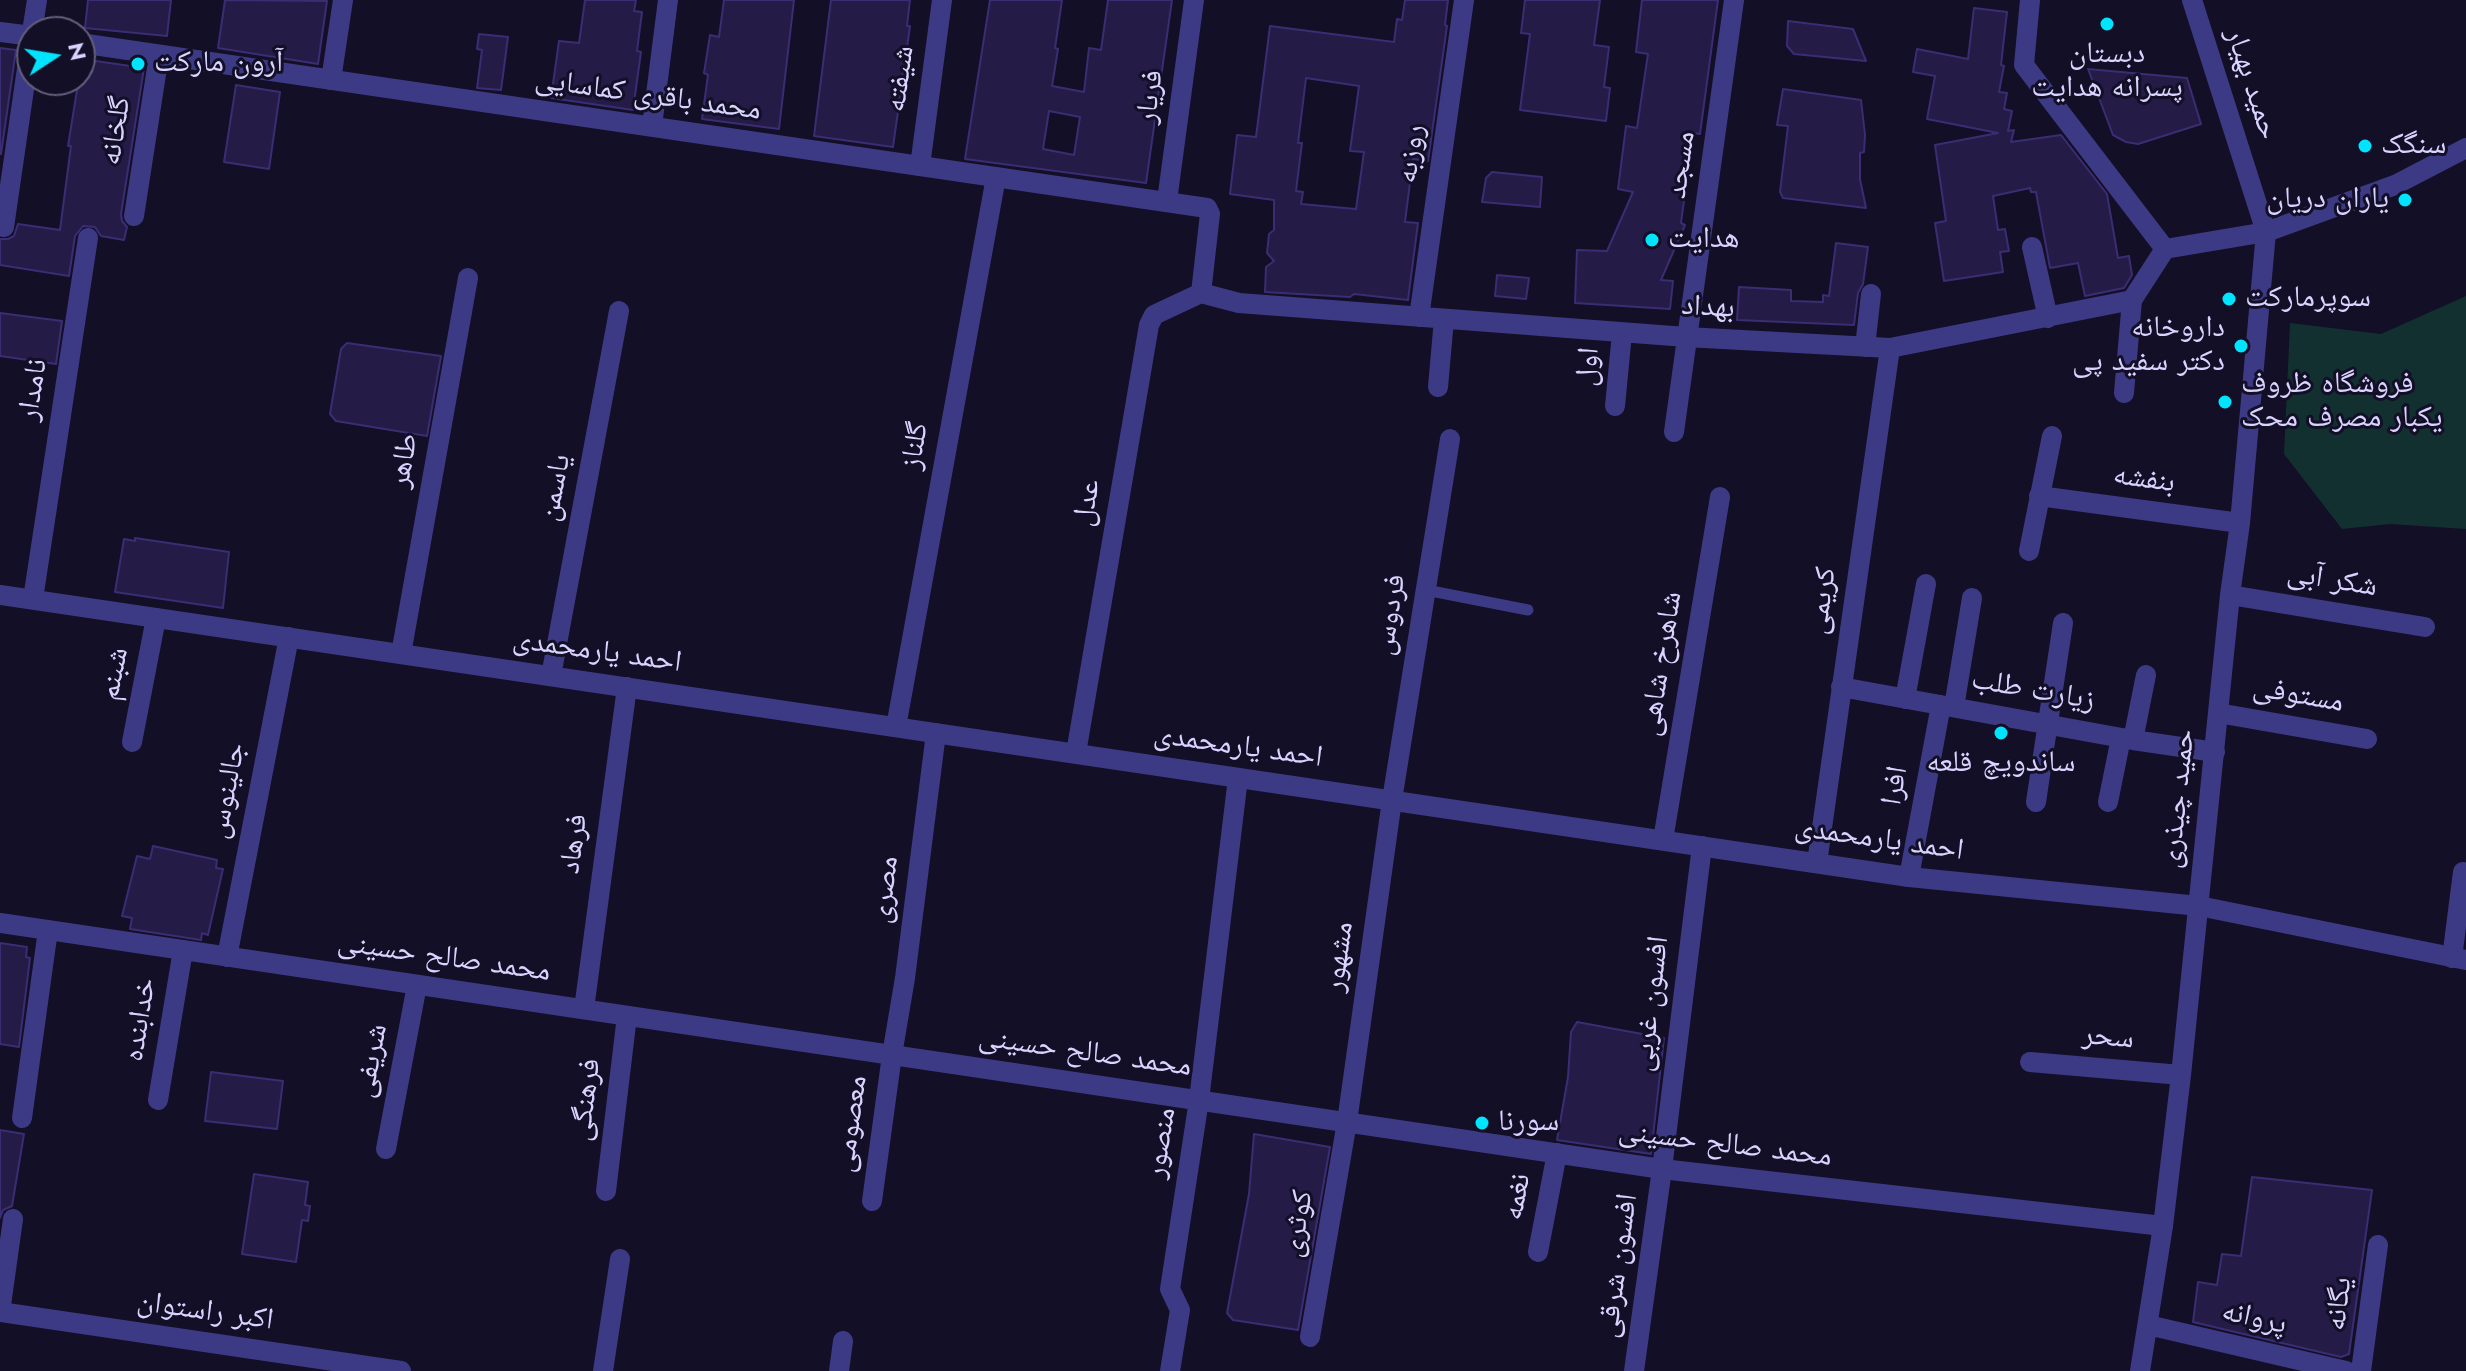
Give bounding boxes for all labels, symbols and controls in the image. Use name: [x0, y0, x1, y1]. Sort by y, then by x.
marker: دبستان پسرانه هدایت: [2098, 15, 2116, 33]
north arrow: [16, 16, 96, 96]
street label: حمید بهیار: [2216, 24, 2286, 144]
place label: دبستان پسرانه هدایت: [2031, 37, 2183, 108]
text: N: [60, 40, 95, 63]
street label: شیفته: [879, 44, 923, 114]
place label: آرون مارکت: [154, 46, 283, 82]
marker: آرون مارکت: [129, 55, 147, 73]
street label: محمد باقری کماسایی: [533, 62, 763, 130]
street label: فریار: [1129, 68, 1173, 126]
street label: گلخانه: [94, 94, 140, 168]
street label: روزبه: [1390, 122, 1434, 186]
place label: سنگک: [2381, 128, 2447, 164]
street label: مسجد: [1659, 129, 1705, 201]
marker: سنگک: [2356, 137, 2374, 155]
place label: یاران دریان: [2266, 182, 2389, 218]
marker: یاران دریان: [2396, 191, 2414, 209]
place label: هدایت: [1668, 222, 1739, 258]
marker: هدایت: [1643, 231, 1661, 249]
place label: سوپرمارکت: [2245, 281, 2371, 317]
street label: بهداد: [1680, 289, 1736, 327]
marker: سوپرمارکت: [2220, 290, 2238, 308]
place label: داروخانه دکتر سفید پی: [2072, 311, 2225, 382]
marker: داروخانه دکتر سفید پی: [2232, 337, 2250, 355]
street label: اول: [1569, 346, 1609, 388]
street label: نامدار: [11, 356, 57, 424]
place label: فروشگاه ظروف یکبار مصرف محک: [2241, 367, 2443, 438]
marker: فروشگاه ظروف یکبار مصرف محک: [2216, 393, 2234, 411]
street label: گلناز: [894, 419, 938, 473]
street label: طاهر: [383, 431, 427, 491]
street label: یاسمن: [532, 451, 580, 525]
street label: بنفشه: [2111, 458, 2177, 502]
street label: عدل: [1066, 477, 1110, 529]
street label: شکر آبی: [2284, 556, 2380, 606]
street label: کریمی: [1800, 565, 1846, 637]
street label: فردوس: [1367, 572, 1415, 658]
street label: شاهرخ شاهی: [1633, 589, 1691, 739]
street label: احمد یارمحمدی: [510, 622, 684, 682]
street label: شبنم: [92, 645, 138, 703]
street label: زیارت طلب: [1968, 662, 2098, 720]
street label: مستوفی: [2250, 670, 2346, 722]
street label: احمد یارمحمدی: [1151, 717, 1325, 777]
marker: ساندویچ قلعه: [1992, 724, 2010, 742]
street label: حمید چیذری: [2154, 728, 2204, 870]
street label: جالینوس: [201, 740, 255, 842]
place label: ساندویچ قلعه: [1926, 746, 2076, 782]
street label: افرا: [1875, 764, 1917, 808]
street label: احمد یارمحمدی: [1792, 810, 1966, 870]
street label: فرهاد: [553, 812, 597, 876]
street label: مصری: [864, 854, 908, 926]
street label: مشهور: [1317, 920, 1363, 994]
street label: محمد صالح حسینی: [335, 925, 553, 991]
street label: افسون غربی: [1626, 934, 1678, 1074]
street label: خدابنده: [117, 976, 165, 1064]
street label: سحر: [2081, 1018, 2135, 1058]
street label: محمد صالح حسینی: [976, 1020, 1194, 1086]
street label: شریفی: [347, 1021, 397, 1101]
street label: فرهنگی: [564, 1057, 610, 1143]
street label: معصومی: [827, 1073, 877, 1175]
street label: منصور: [1139, 1105, 1185, 1181]
place label: سورنا: [1498, 1105, 1559, 1141]
marker: سورنا: [1473, 1114, 1491, 1132]
street label: محمد صالح حسینی: [1616, 1114, 1834, 1176]
street label: نغمه: [1496, 1171, 1540, 1223]
street label: کوثری: [1275, 1188, 1323, 1260]
street label: افسون شرقی: [1591, 1192, 1647, 1340]
street label: یگانه: [2319, 1275, 2361, 1333]
street label: اکبر راستوان: [134, 1285, 276, 1339]
street label: پروانه: [2218, 1294, 2290, 1344]

